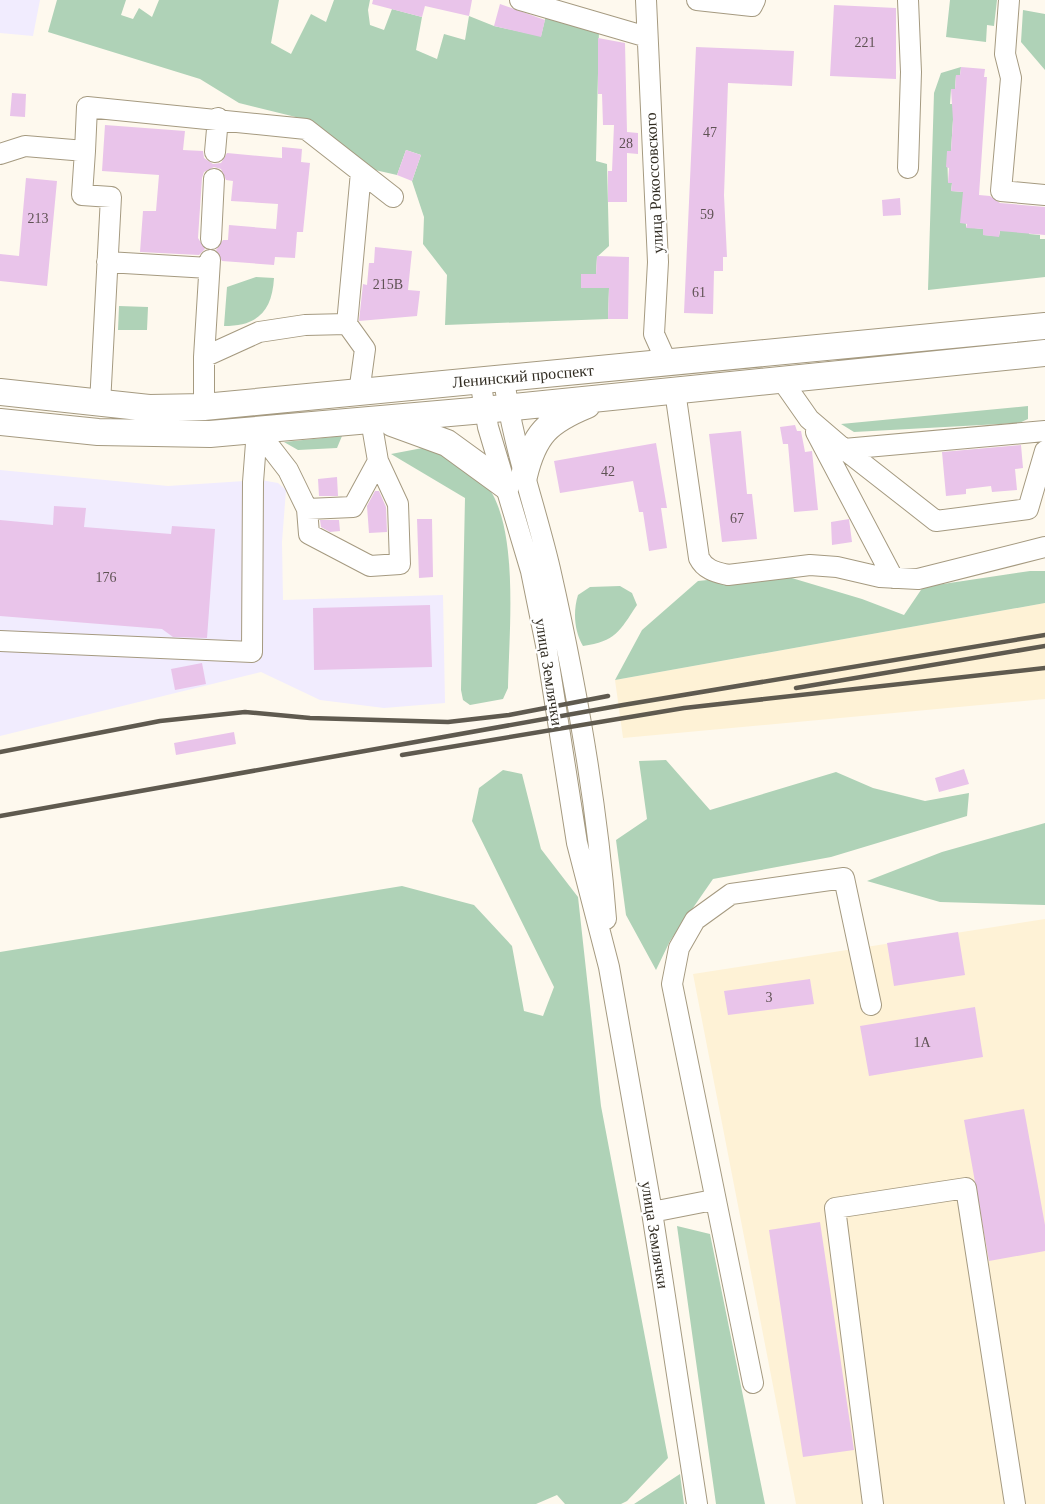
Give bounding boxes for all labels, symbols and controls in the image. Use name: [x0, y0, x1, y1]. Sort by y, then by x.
house number: 221: [855, 35, 876, 50]
street label: улица Рокоссовского: [642, 112, 667, 254]
house number: 47: [703, 125, 717, 140]
house number: 28: [619, 136, 633, 151]
house number: 59: [700, 207, 714, 222]
house number: 213: [28, 211, 49, 226]
house number: 215В: [373, 277, 403, 292]
house number: 61: [692, 285, 706, 300]
street label: Ленинский проспект: [452, 361, 594, 392]
house number: 42: [601, 464, 615, 479]
house number: 67: [730, 511, 744, 526]
house number: 176: [96, 570, 117, 585]
street label: улица Землячки: [531, 617, 566, 727]
house number: 3: [766, 990, 773, 1005]
house number: 1А: [913, 1035, 931, 1050]
street label: улица Землячки: [637, 1180, 672, 1290]

